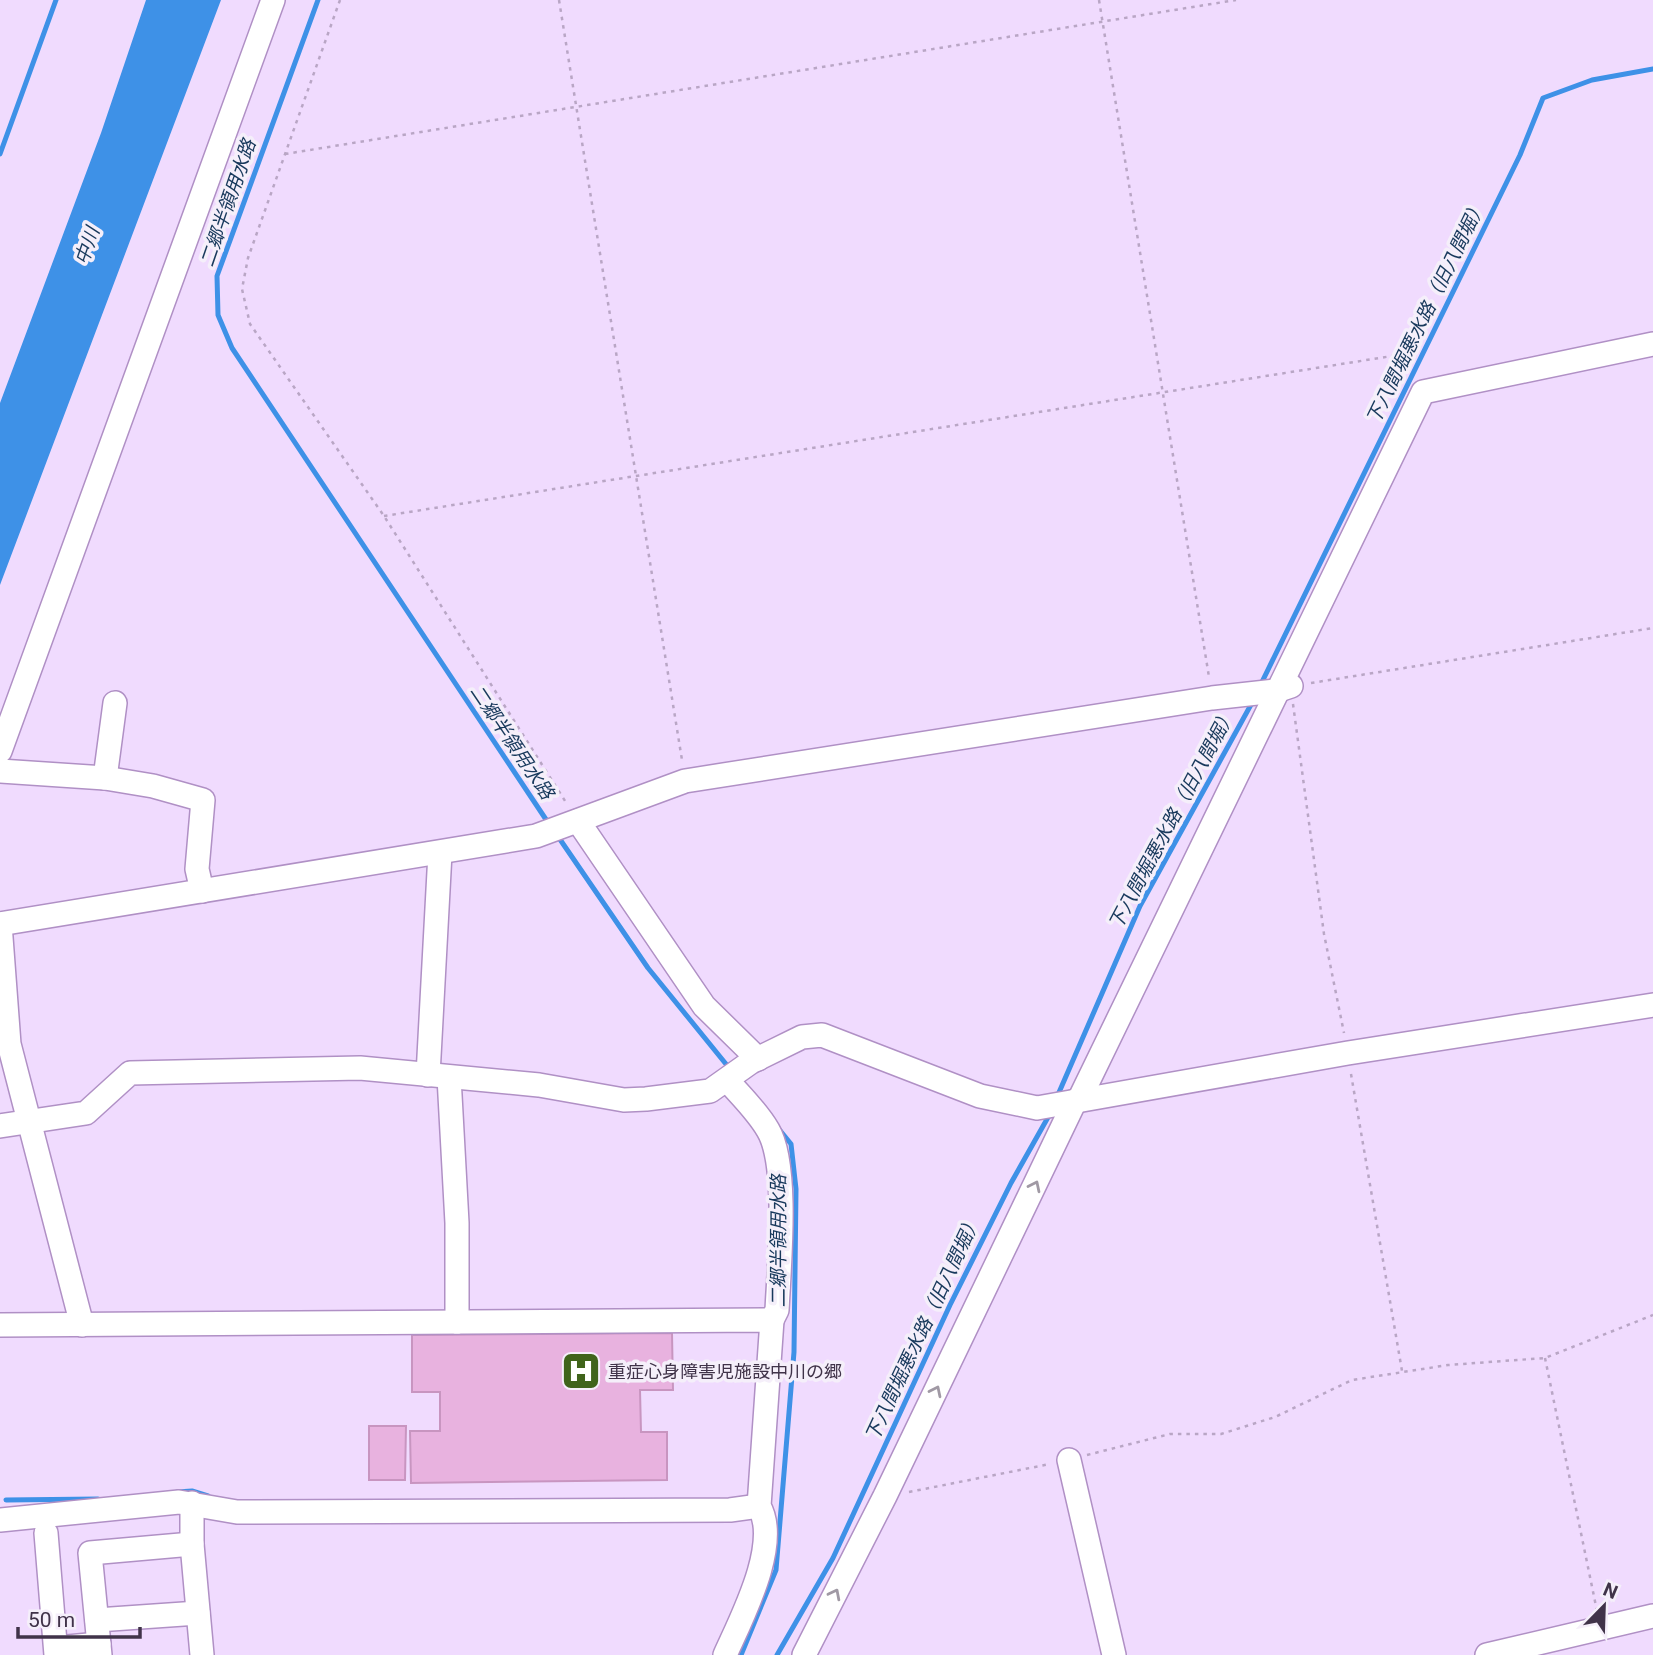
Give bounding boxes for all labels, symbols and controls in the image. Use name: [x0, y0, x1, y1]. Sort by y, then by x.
water label: 二郷半領用水路: [195, 134, 261, 270]
water label: 下八間堀悪水路（旧八間堀）: [1362, 196, 1490, 428]
water label: 中川: [70, 222, 105, 268]
water label: 二郷半領用水路: [465, 680, 560, 805]
water label: 下八間堀悪水路（旧八間堀）: [1104, 705, 1240, 933]
water label: 二郷半領用水路: [767, 1173, 790, 1308]
one-way arrow: [1027, 1181, 1041, 1193]
water label: 下八間堀悪水路（旧八間堀）: [860, 1211, 986, 1445]
hospital icon: 重症心身障害児施設中川の郷: [560, 1350, 602, 1392]
place label: 重症心身障害児施設中川の郷: [608, 1361, 842, 1382]
one-way arrow: [928, 1385, 942, 1398]
north arrow: [1569, 1571, 1639, 1641]
text: N: [1600, 1578, 1621, 1604]
one-way arrow: [826, 1589, 840, 1601]
scale bar: [18, 1596, 140, 1640]
text: 50 m: [28, 1608, 75, 1632]

